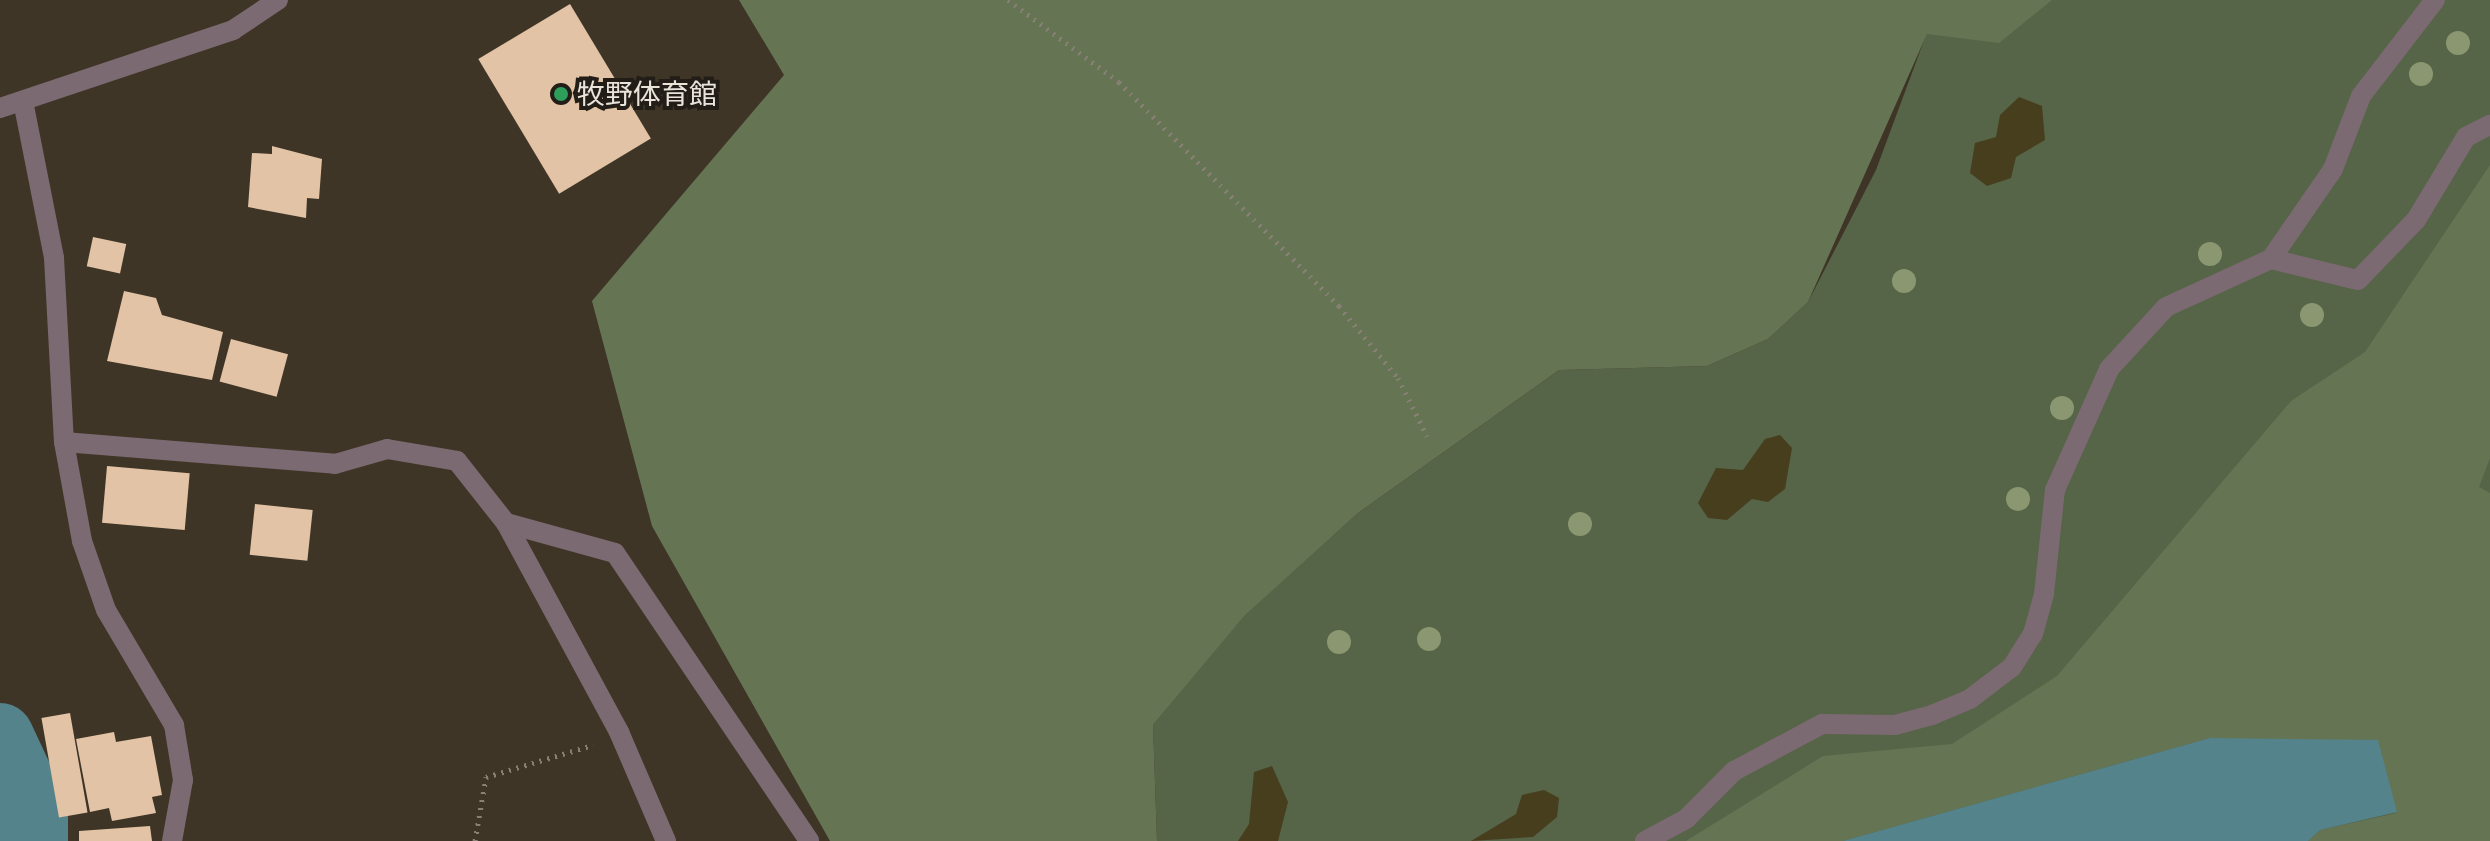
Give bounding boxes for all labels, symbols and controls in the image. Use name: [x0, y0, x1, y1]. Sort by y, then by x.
place label: 牧野体育館: [577, 77, 717, 111]
marker: 牧野体育館: [552, 85, 570, 103]

